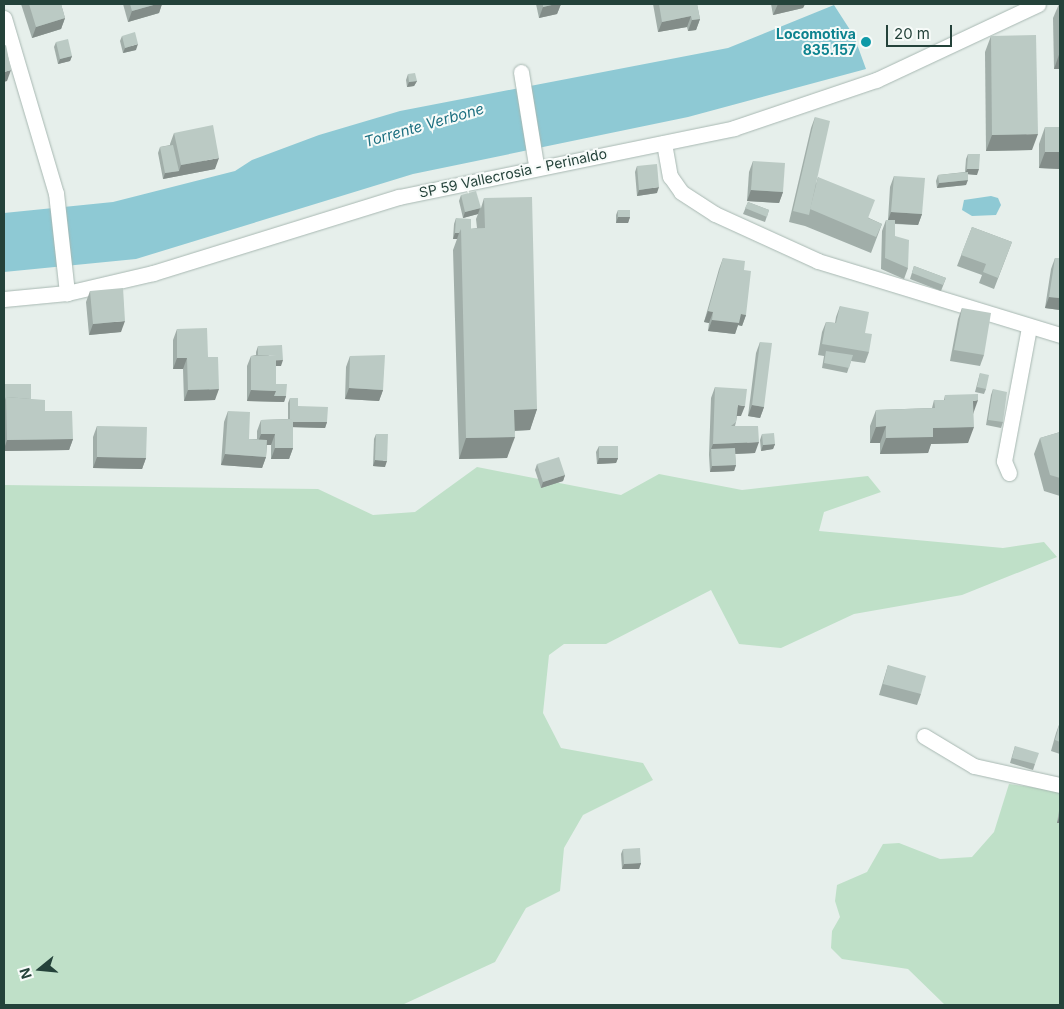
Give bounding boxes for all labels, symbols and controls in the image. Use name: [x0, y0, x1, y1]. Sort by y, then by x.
scale bar: [889, 15, 955, 47]
text: 20 m: [894, 24, 930, 43]
place label: Locomotiva 835.157: [776, 26, 856, 58]
marker: Locomotiva 835.157: [860, 36, 872, 48]
water label: Torrente Verbone: [362, 99, 486, 151]
street label: SP 59 Vallecrosia - Perinaldo: [418, 145, 608, 201]
north arrow: [15, 944, 65, 994]
text: N: [15, 966, 35, 981]

